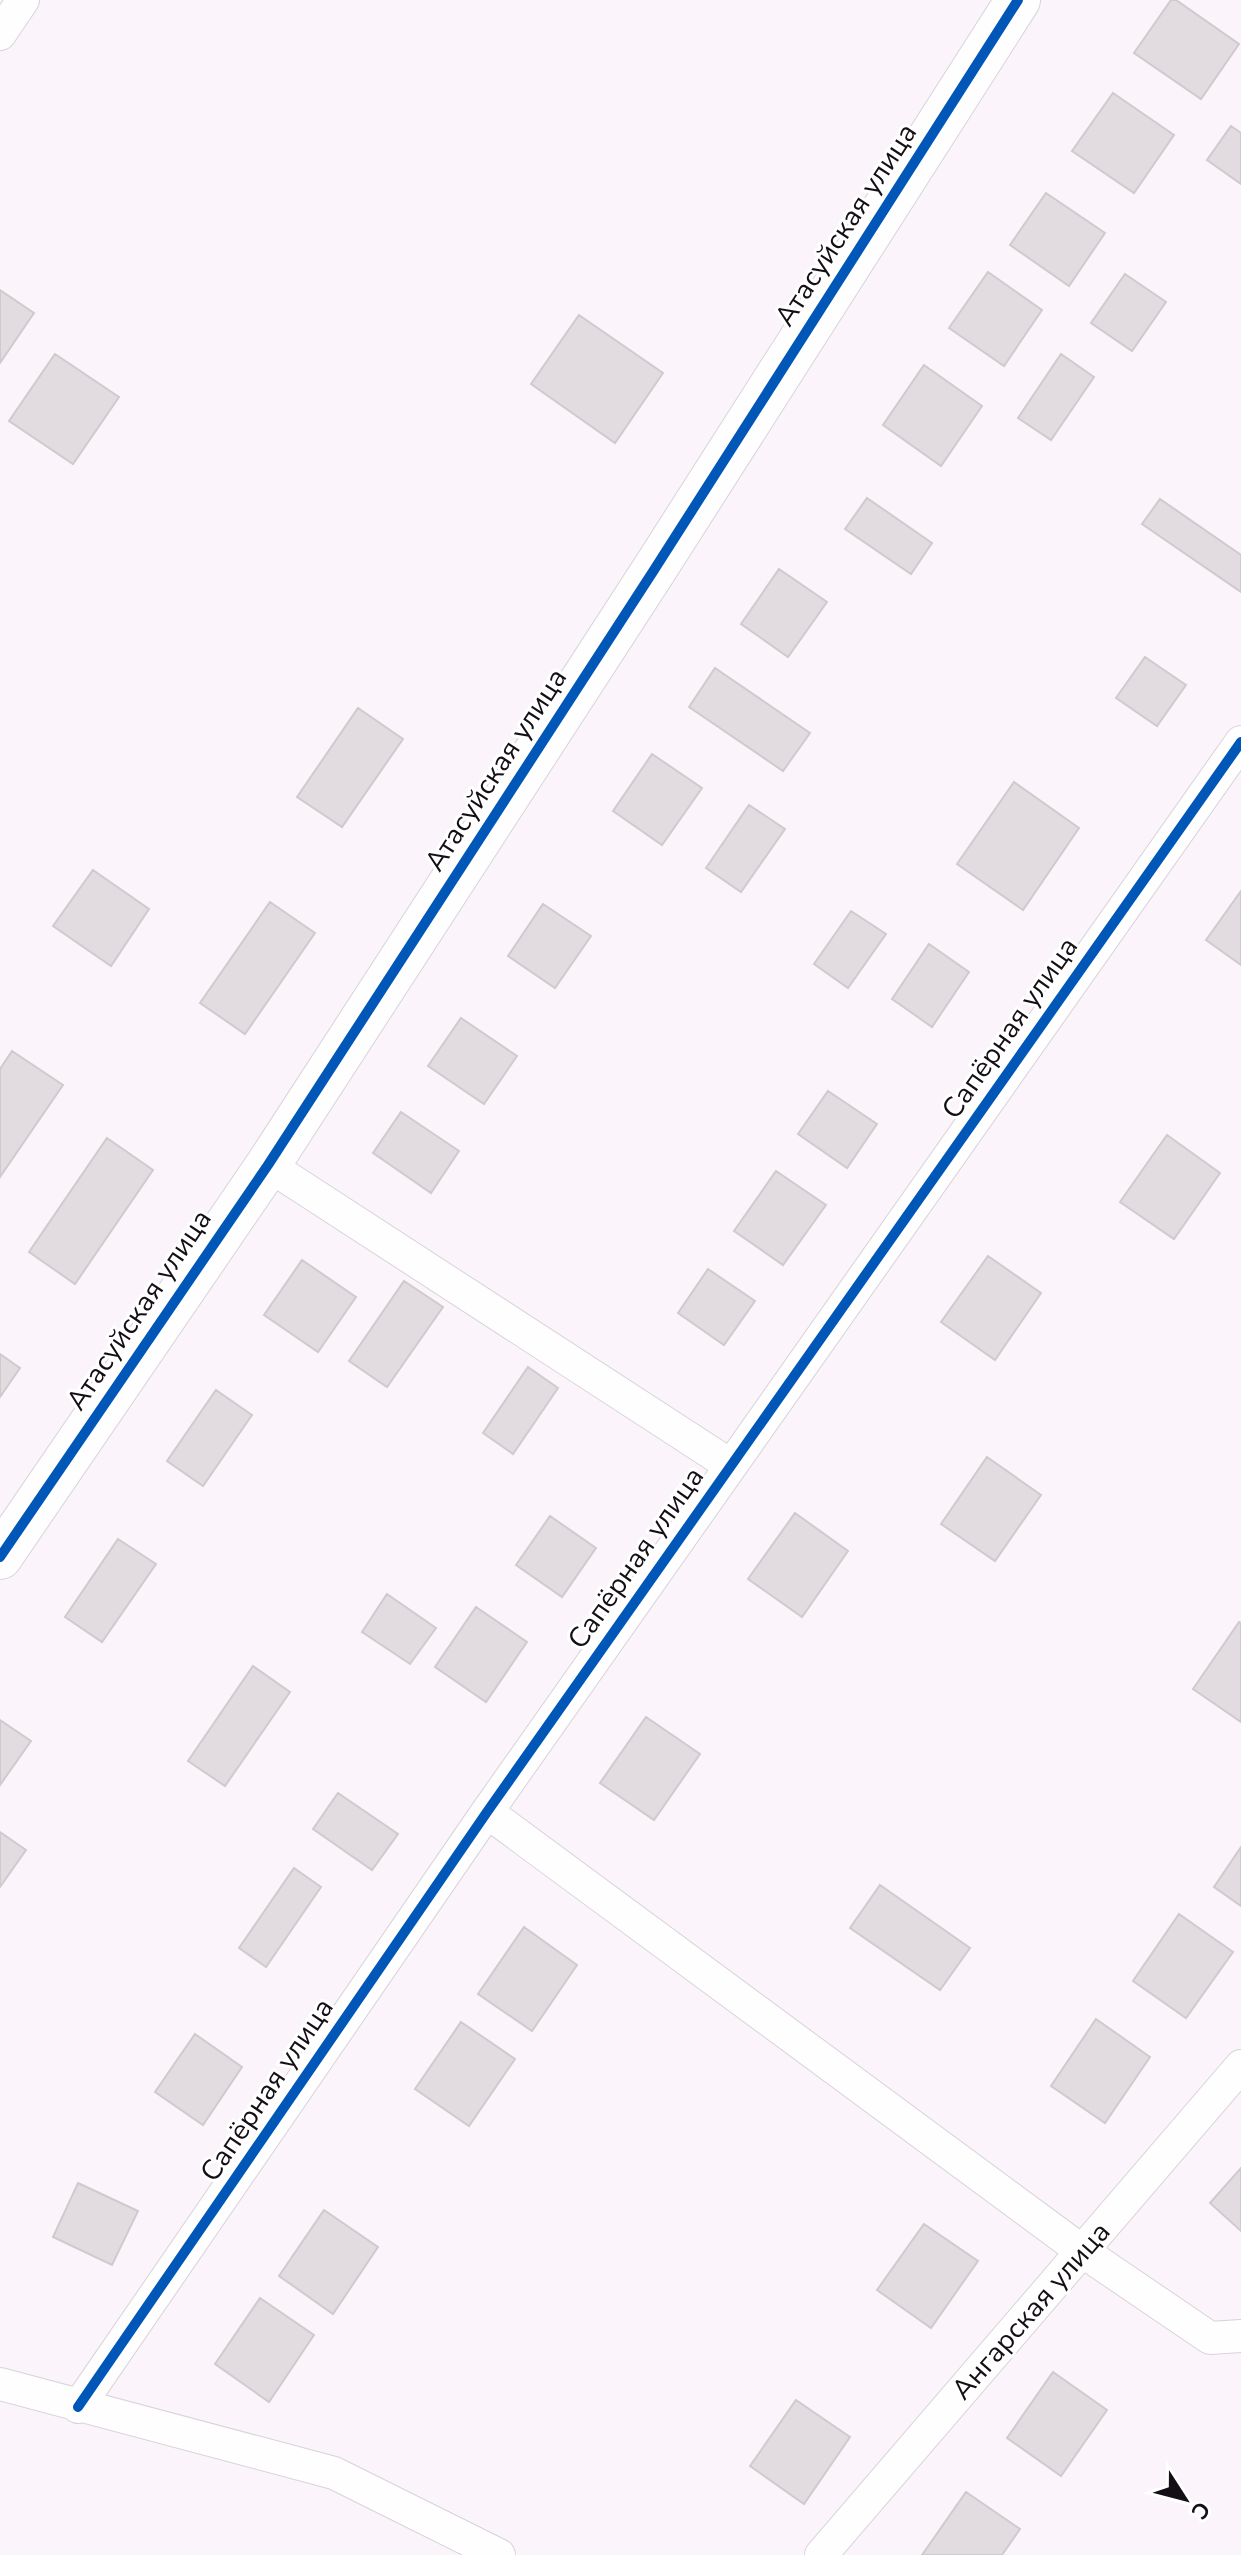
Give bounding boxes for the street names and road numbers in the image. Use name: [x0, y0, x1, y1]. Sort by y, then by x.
street label: Атасуйская улица: [766, 116, 926, 334]
street label: Атасуйская улица: [416, 661, 576, 879]
street label: Сапёрная улица: [933, 930, 1087, 1126]
street label: Атасуйская улица: [58, 1202, 220, 1418]
street label: Сапёрная улица: [559, 1460, 713, 1656]
street label: Сапёрная улица: [191, 1991, 343, 2189]
street label: Ангарская улица: [943, 2214, 1119, 2408]

